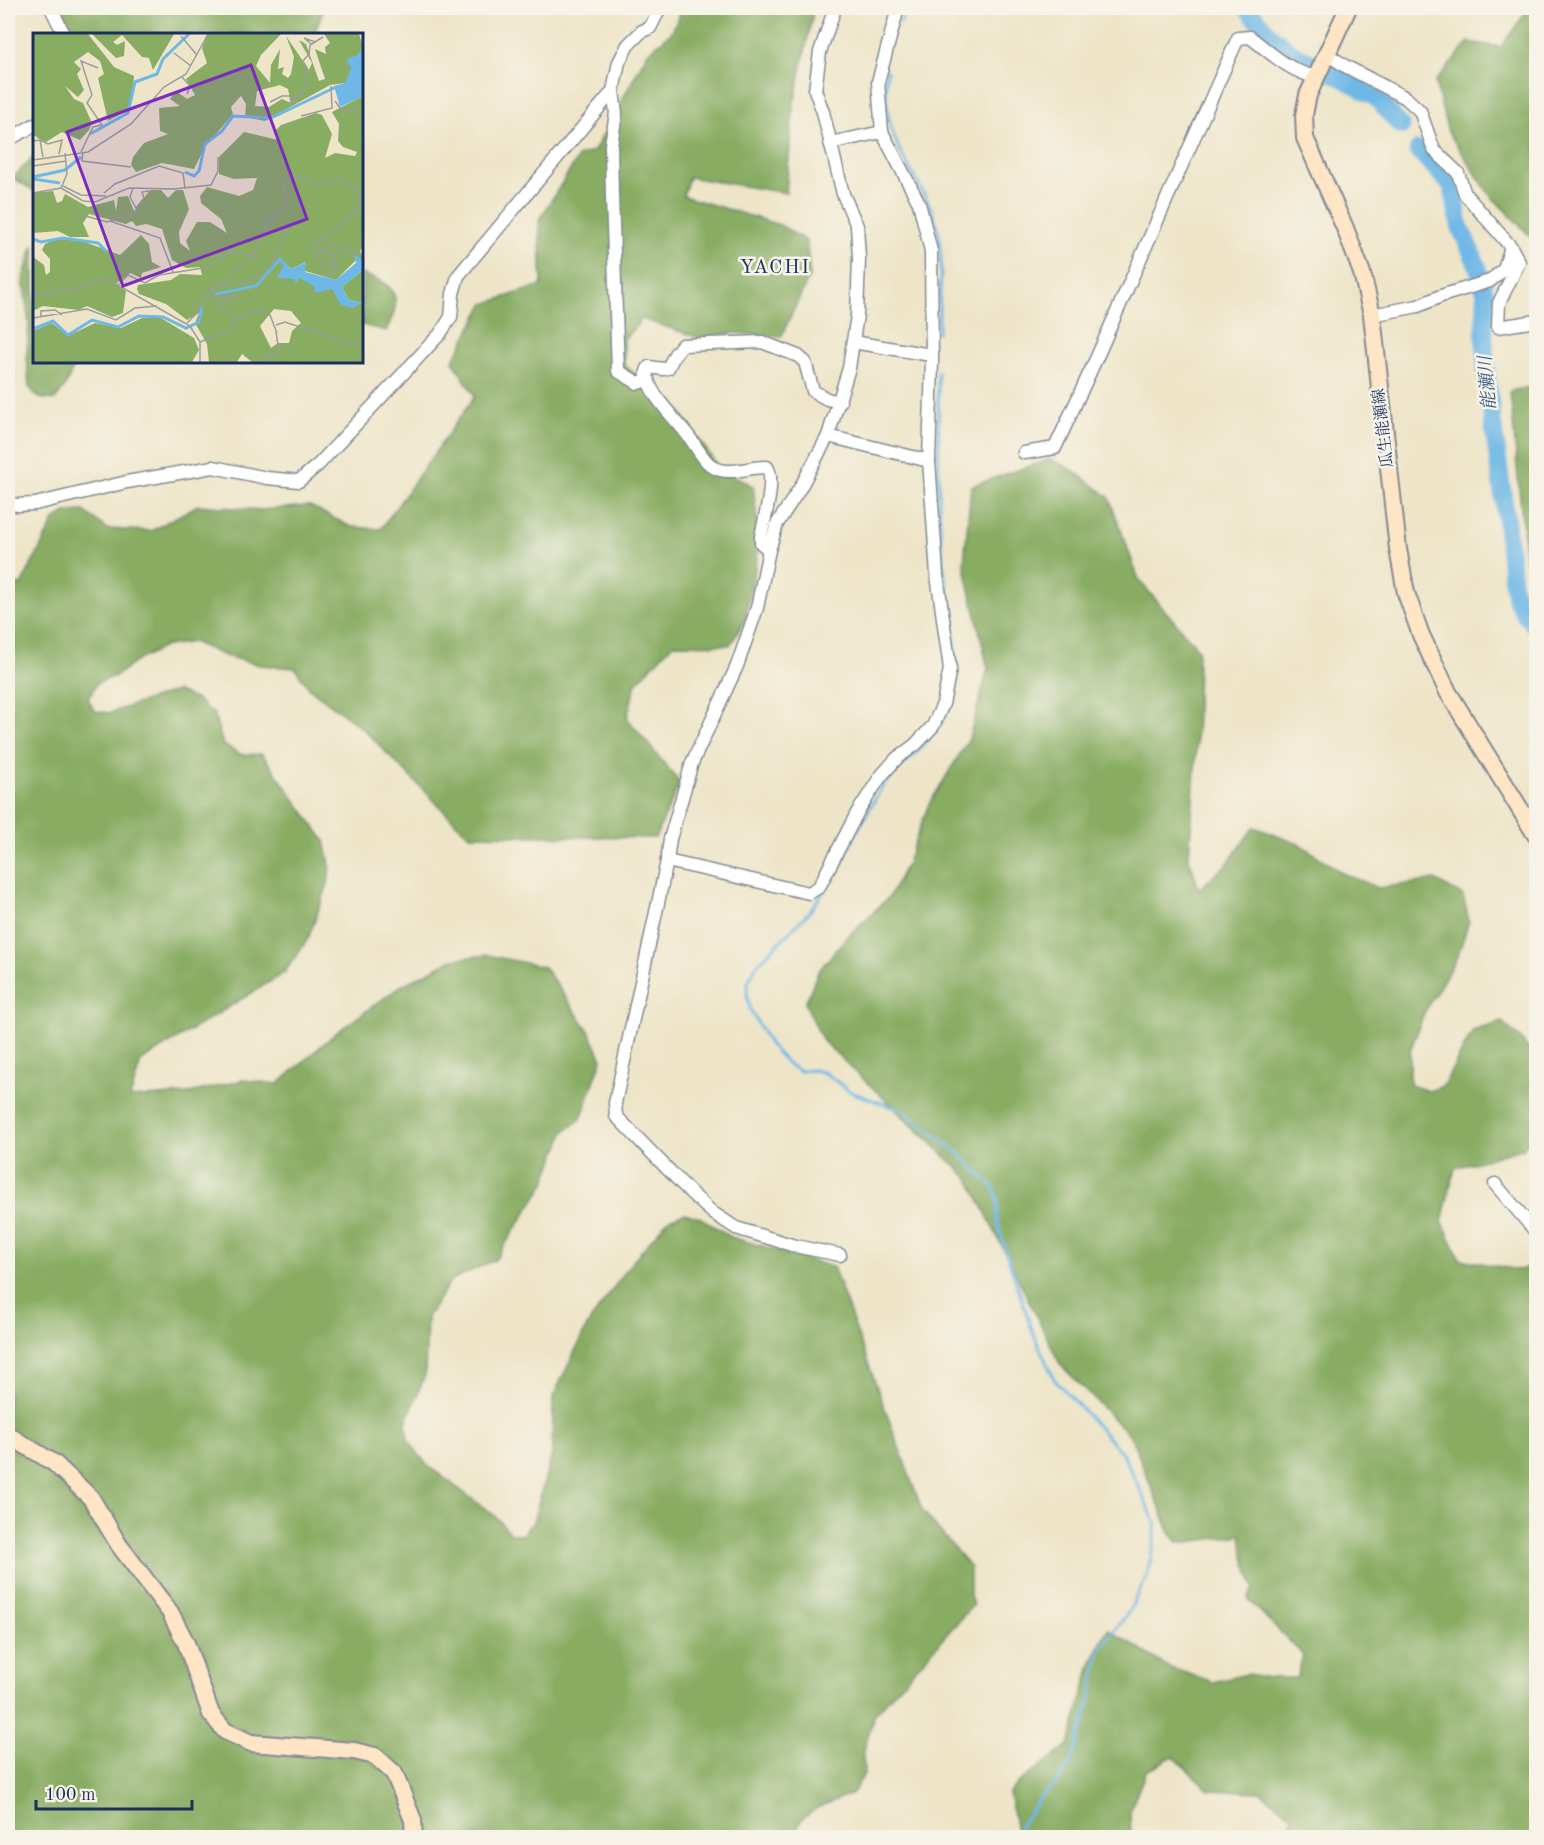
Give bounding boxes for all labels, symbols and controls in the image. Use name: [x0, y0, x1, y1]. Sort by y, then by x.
inset map: [33, 33, 363, 363]
district label: YACHI: [739, 258, 811, 278]
water label: 能瀬川: [1475, 353, 1499, 411]
street label: 瓜生能瀬線: [1369, 387, 1397, 469]
scale bar: [36, 1773, 192, 1811]
text: 100 m: [45, 1786, 96, 1804]

